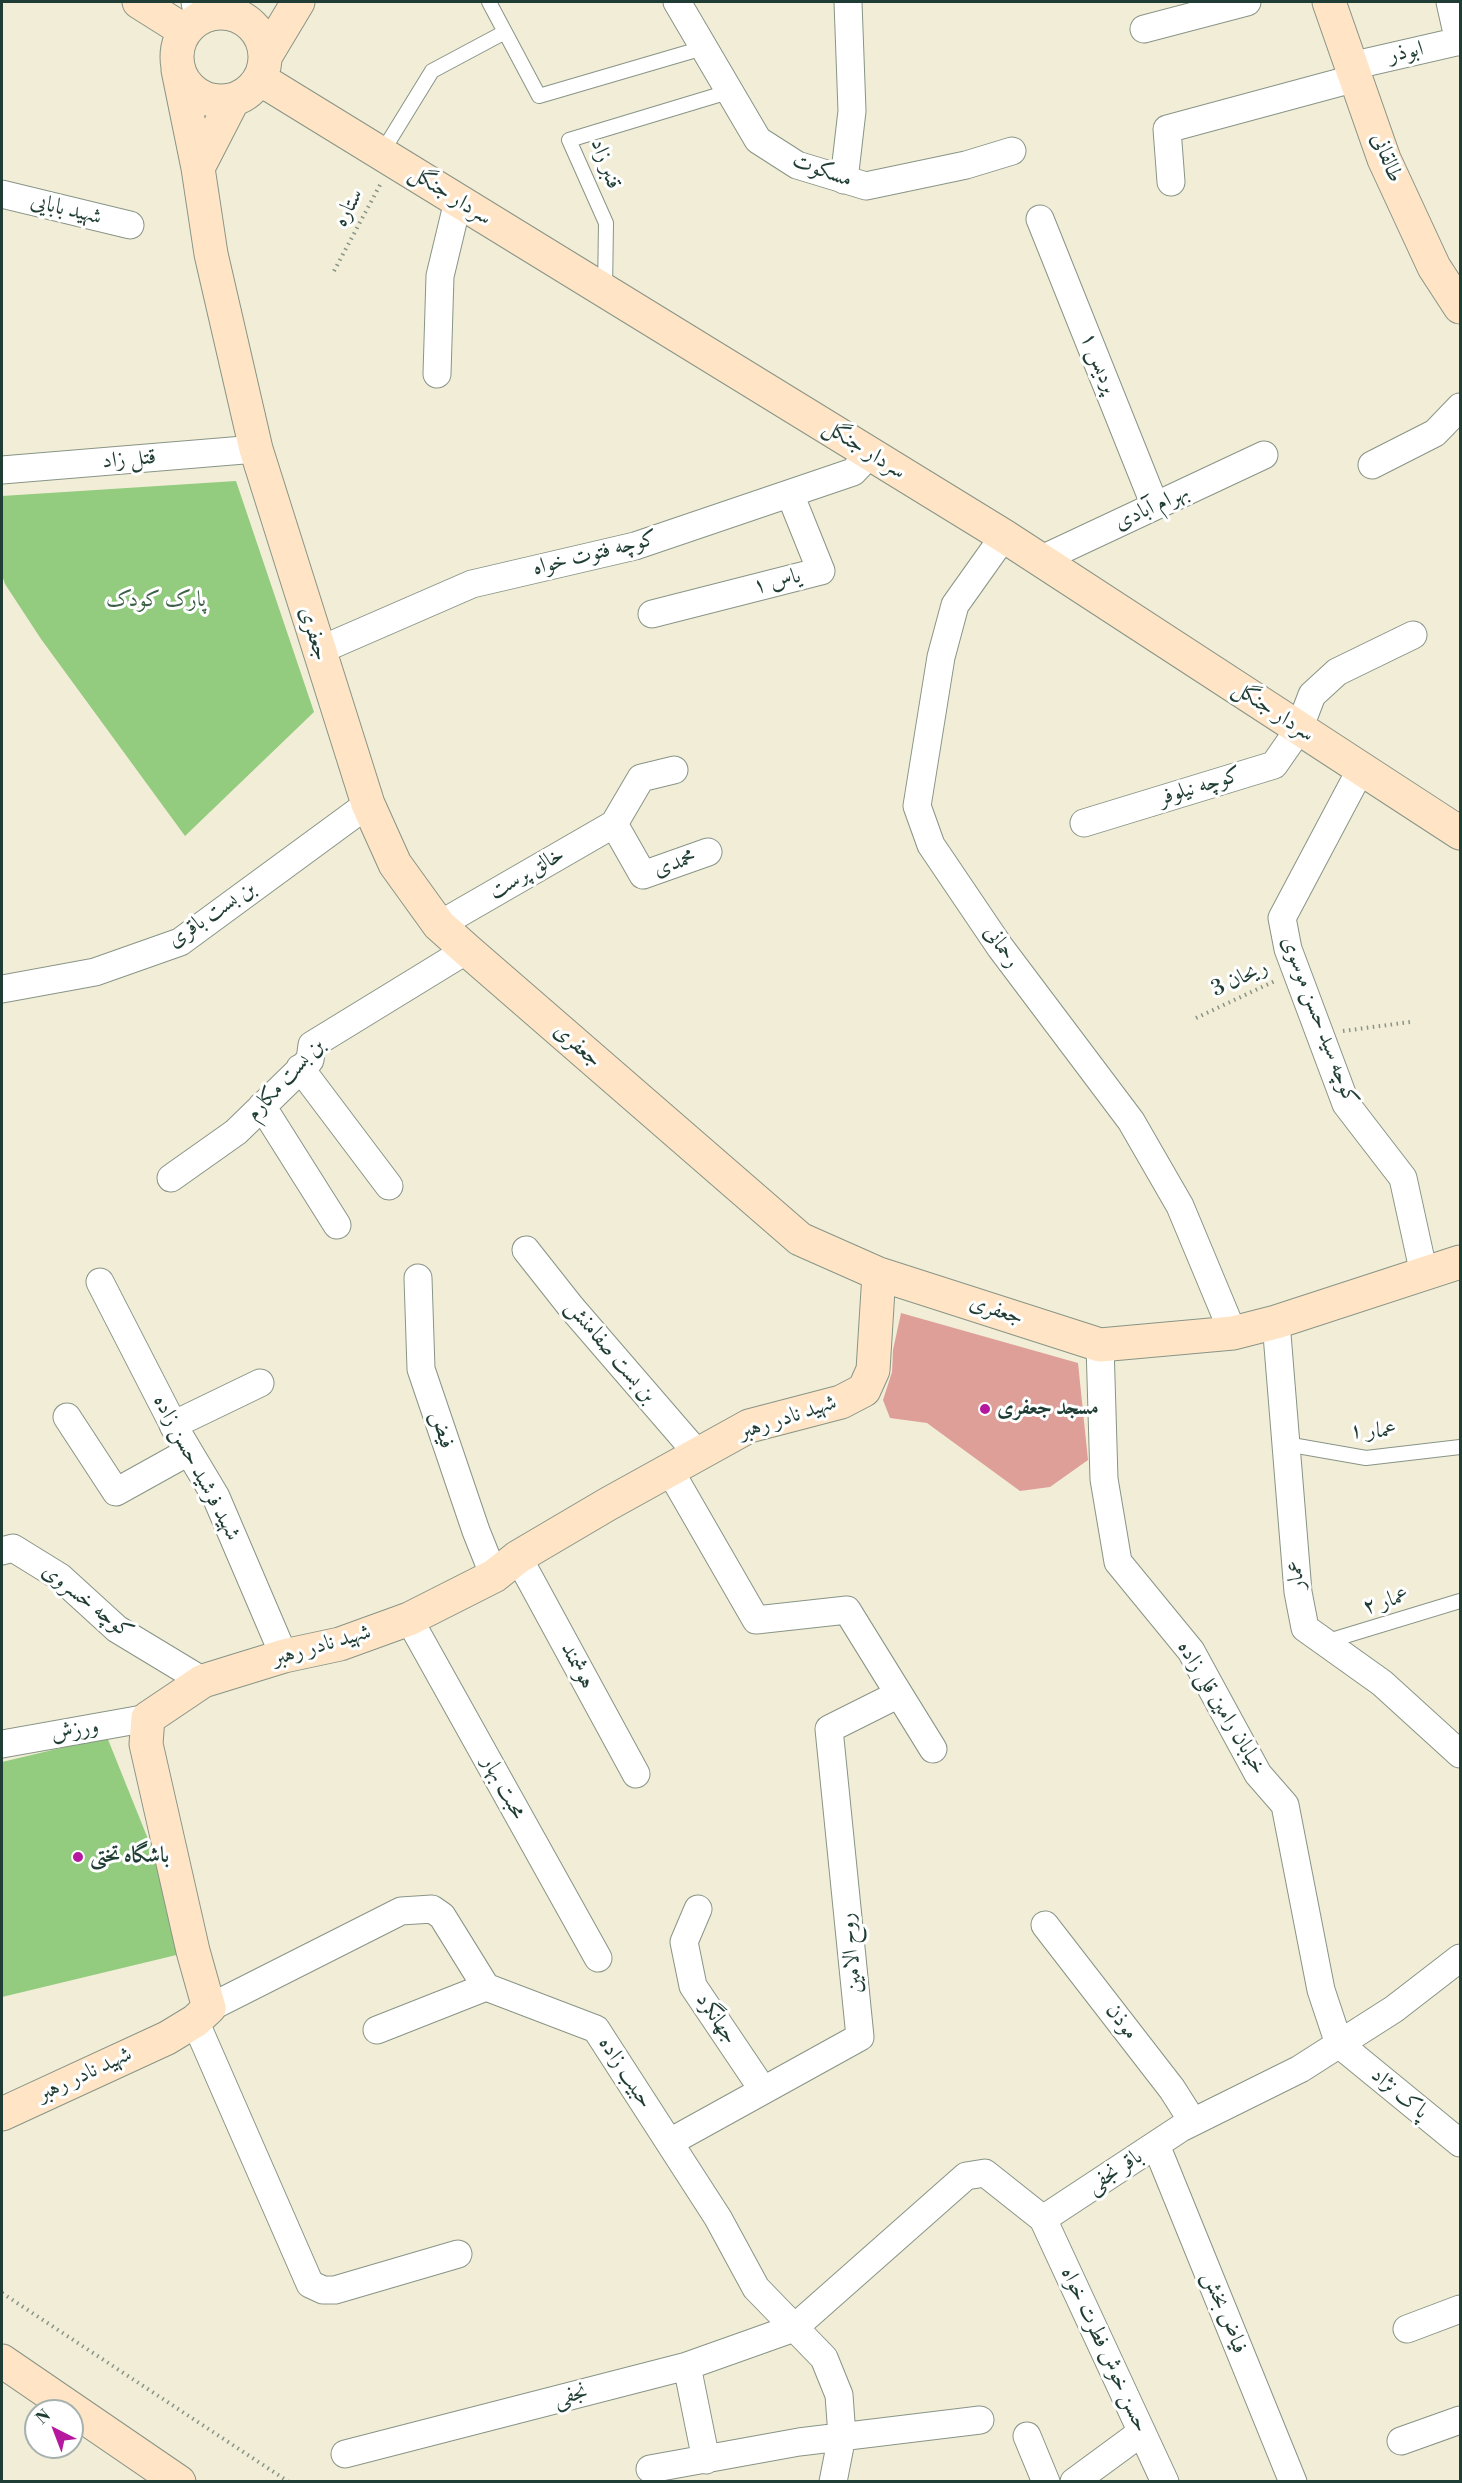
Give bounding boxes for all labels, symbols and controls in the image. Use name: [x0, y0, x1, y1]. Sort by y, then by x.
street label: ابوذر: [1386, 36, 1426, 70]
street label: طالقانی: [1364, 129, 1408, 187]
street label: قنبر زاد: [584, 135, 626, 193]
street label: مسکوت: [788, 148, 856, 194]
street label: سردار جنگل: [404, 160, 496, 232]
street label: ستاره: [328, 184, 370, 232]
street label: شهید بابایی: [28, 188, 104, 232]
street label: پردیس ۱: [1074, 329, 1122, 397]
street label: سردار جنگل: [818, 414, 910, 486]
street label: قتل زاد: [101, 444, 157, 476]
street label: بهرام آبادی: [1111, 479, 1193, 537]
street label: کوچه فتوت خواه: [530, 526, 660, 582]
street label: یاس ۱: [750, 563, 804, 601]
park label: پارک کودک: [106, 588, 206, 614]
street label: جعفری: [292, 604, 334, 664]
street label: سردار جنگل: [1227, 676, 1319, 748]
street label: کوچه نیلوفر: [1156, 762, 1244, 812]
street label: خالق پرست: [485, 842, 569, 906]
street label: محمدی: [650, 844, 700, 884]
street label: بن بست باقری: [163, 876, 261, 954]
street label: رحمانی: [977, 921, 1025, 973]
street label: کوچه سید حسن موسوی: [1275, 933, 1363, 1109]
street label: ریحان 3: [1208, 955, 1272, 1003]
street label: جعفری: [548, 1018, 606, 1074]
street label: بن بست مکارم: [241, 1033, 331, 1127]
street label: جعفری: [966, 1290, 1026, 1332]
street label: بن بست صفامنش: [559, 1295, 661, 1409]
street label: شهید نادر رهبر: [736, 1390, 840, 1446]
street label: شهید فرشید حسن زاده: [146, 1391, 246, 1545]
place label: مسجد جعفری: [997, 1396, 1099, 1422]
marker: مسجد جعفری: [978, 1402, 992, 1416]
street label: فیض: [423, 1408, 459, 1452]
street label: عمار ۱: [1350, 1419, 1396, 1445]
street label: کوچه خسروی: [36, 1558, 138, 1646]
street label: عمار: [1282, 1559, 1312, 1591]
street label: عمار ۲: [1360, 1583, 1412, 1621]
street label: شهید نادر رهبر: [270, 1619, 374, 1673]
street label: خیابان رامین قلی زاده: [1171, 1636, 1271, 1780]
street label: هوشمند: [554, 1638, 600, 1694]
street label: ورزش: [49, 1714, 101, 1748]
street label: محبت بهار: [475, 1752, 531, 1824]
place label: باشگاه تختی: [90, 1844, 169, 1870]
marker: باشگاه تختی: [71, 1850, 85, 1864]
street label: روح الامین: [835, 1911, 869, 1995]
street label: جهانگرد: [689, 1988, 743, 2050]
street label: موذن: [1099, 1999, 1143, 2045]
street label: حبیب زاده: [592, 2032, 658, 2114]
street label: شهید نادر رهبر: [34, 2042, 136, 2108]
street label: پاک نژاد: [1365, 2062, 1433, 2126]
street label: باقر نجفی: [1082, 2144, 1148, 2200]
street label: حسن خوش فطرت خواه: [1054, 2263, 1154, 2437]
street label: فیاض بخش: [1196, 2268, 1252, 2358]
street label: نجفی: [551, 2379, 591, 2413]
north arrow: [24, 2399, 84, 2459]
text: N: [32, 2405, 55, 2429]

